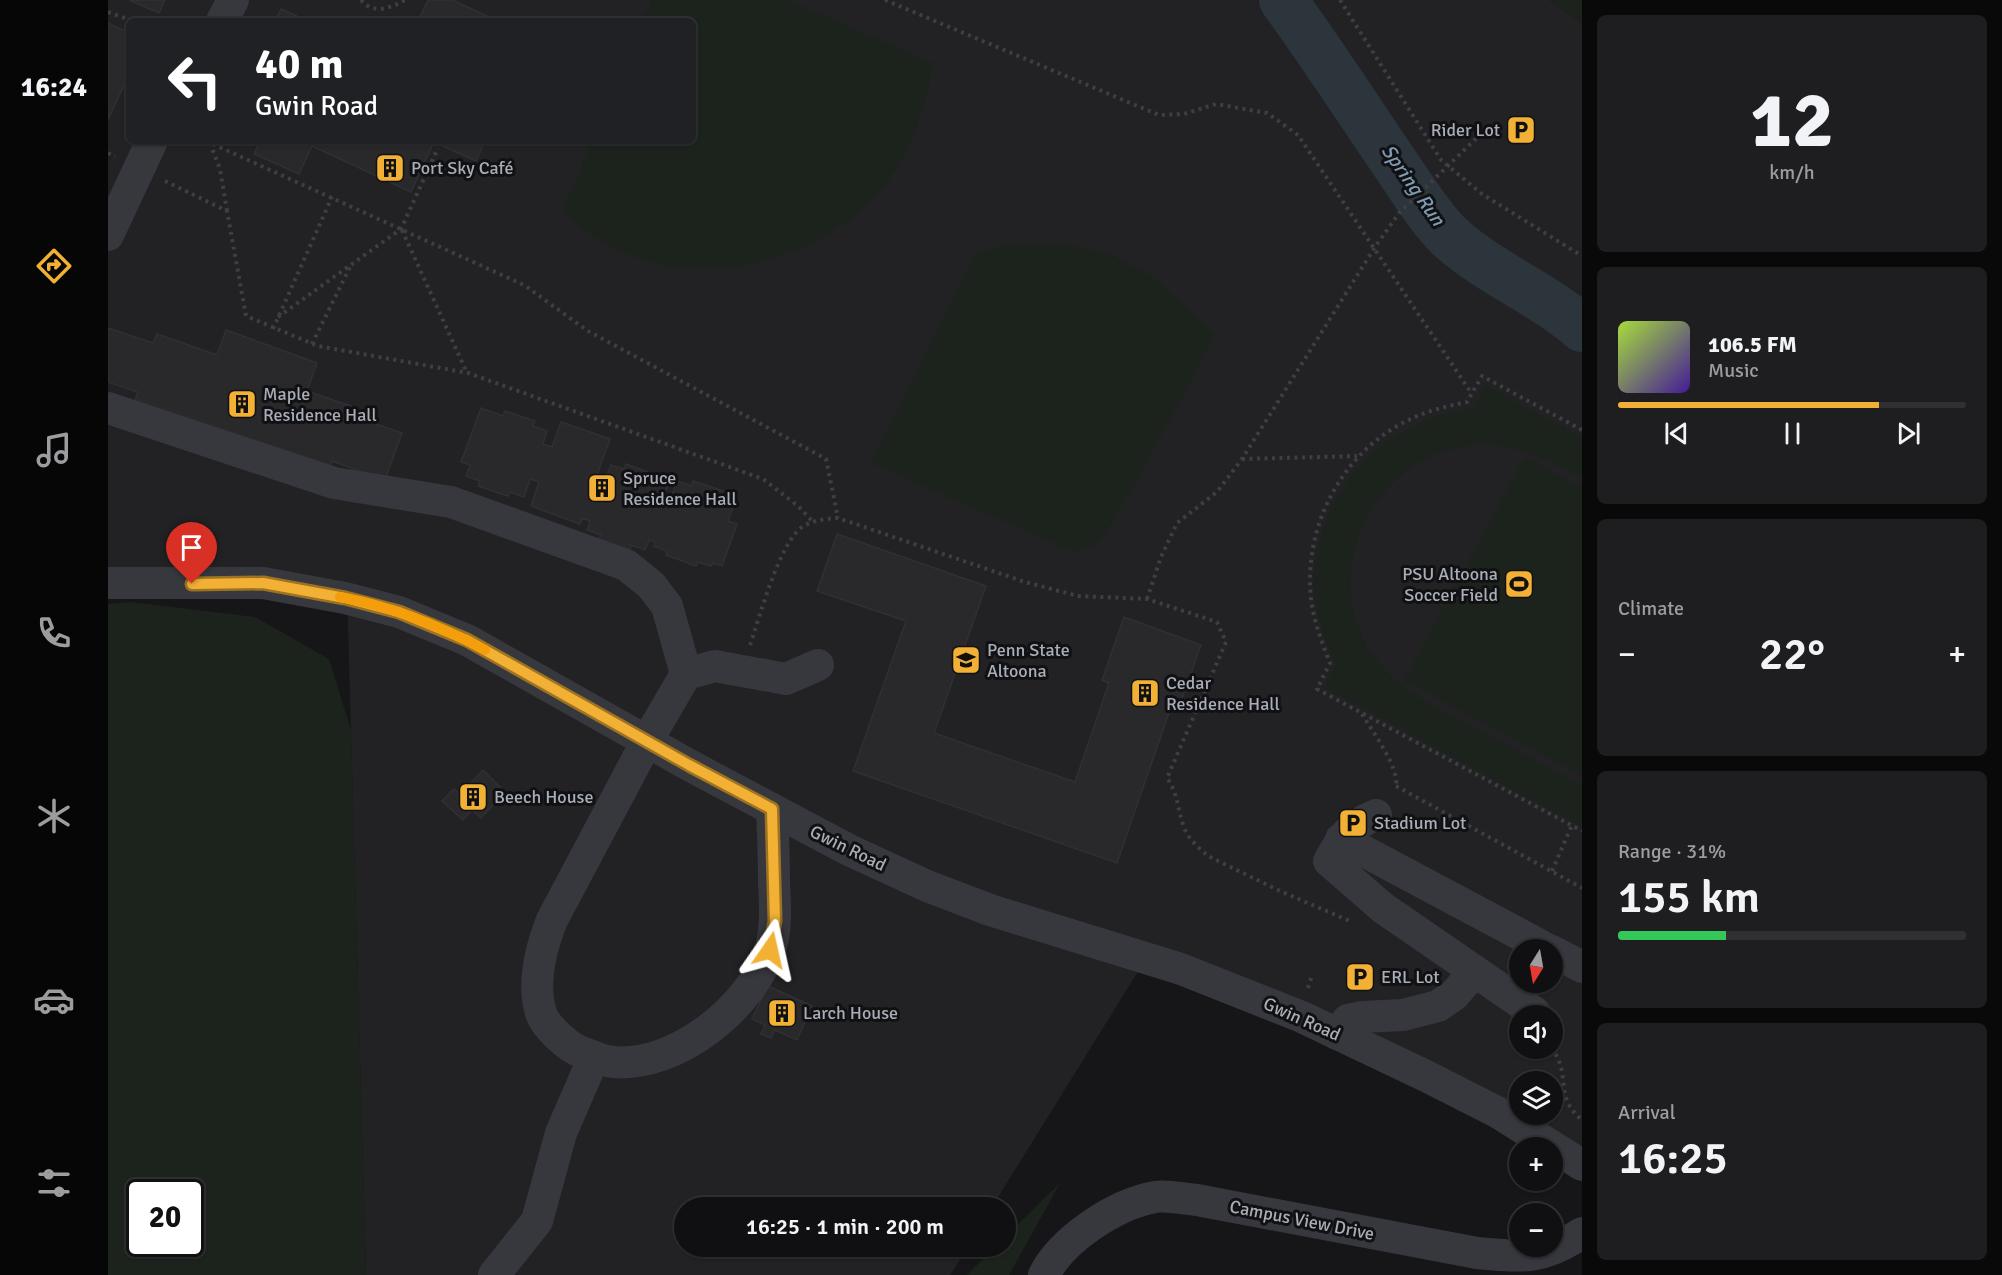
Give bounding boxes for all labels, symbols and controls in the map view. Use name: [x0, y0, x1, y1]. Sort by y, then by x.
text: 40 m: [255, 39, 344, 90]
icon: left: [156, 42, 234, 120]
text: 16:24: [21, 71, 87, 104]
text: 12: [1750, 73, 1834, 169]
text: Gwin Road: [255, 90, 378, 123]
parking icon: Rider Lot: [1505, 114, 1537, 146]
place label: Rider Lot: [1431, 119, 1500, 141]
water label: Spring Run: [1376, 139, 1451, 232]
building icon: Port Sky Café: [374, 152, 406, 184]
place label: Port Sky Café: [411, 157, 513, 179]
text: km/h: [1769, 160, 1815, 185]
icon: directions: [33, 245, 75, 287]
text: 106.5 FM: [1708, 331, 1797, 358]
text: Music: [1708, 358, 1759, 383]
place label: Maple Residence Hall: [263, 383, 377, 426]
building icon: Maple Residence Hall: [226, 388, 258, 420]
icon: previous: [1660, 417, 1693, 450]
icon: pause: [1776, 417, 1809, 450]
icon: next: [1892, 417, 1925, 450]
icon: music: [33, 429, 75, 471]
place label: Spruce Residence Hall: [623, 467, 737, 510]
building icon: Spruce Residence Hall: [586, 472, 618, 504]
pin: [166, 522, 217, 584]
icon: arrive: [175, 531, 208, 564]
place label: PSU Altoona Soccer Field: [1402, 563, 1498, 606]
sports icon: PSU Altoona Soccer Field: [1503, 568, 1535, 600]
text: Climate: [1618, 596, 1684, 621]
icon: phone: [33, 612, 75, 654]
text: 22°: [1759, 627, 1825, 682]
text: −: [1618, 634, 1636, 675]
text: +: [1948, 634, 1966, 675]
place label: Penn State Altoona: [987, 639, 1070, 682]
school or university icon: Penn State Altoona: [950, 644, 982, 676]
place label: Cedar Residence Hall: [1166, 672, 1280, 715]
building icon: Cedar Residence Hall: [1129, 677, 1161, 709]
building icon: Beech House: [457, 781, 489, 813]
place label: Beech House: [494, 786, 593, 808]
icon: climate: [33, 795, 75, 837]
parking icon: Stadium Lot: [1337, 807, 1369, 839]
place label: Stadium Lot: [1374, 812, 1466, 834]
street label: Gwin Road: [806, 820, 890, 876]
text: Range · 31%: [1618, 839, 1726, 864]
text: 155 km: [1618, 870, 1760, 925]
position arrow: [738, 918, 802, 982]
north arrow: [1509, 939, 1563, 993]
map controls: [1509, 939, 1563, 1257]
parking icon: ERL Lot: [1344, 961, 1376, 993]
place label: ERL Lot: [1381, 966, 1440, 988]
icon: car: [33, 979, 75, 1021]
street label: Gwin Road: [1260, 992, 1344, 1046]
building icon: Larch House: [766, 997, 798, 1029]
place label: Larch House: [803, 1002, 898, 1024]
button: sound: [1509, 1005, 1563, 1059]
button: layers: [1509, 1071, 1563, 1125]
text: Arrival: [1618, 1100, 1676, 1125]
text: 16:25: [1618, 1131, 1728, 1186]
button: +: [1509, 1137, 1563, 1191]
icon: filters: [33, 1162, 75, 1204]
speed limit sign: 20: [126, 1179, 204, 1257]
street label: Campus View Drive: [1228, 1195, 1376, 1245]
button: −: [1509, 1203, 1563, 1257]
text: 16:25 · 1 min · 200 m: [746, 1213, 944, 1240]

